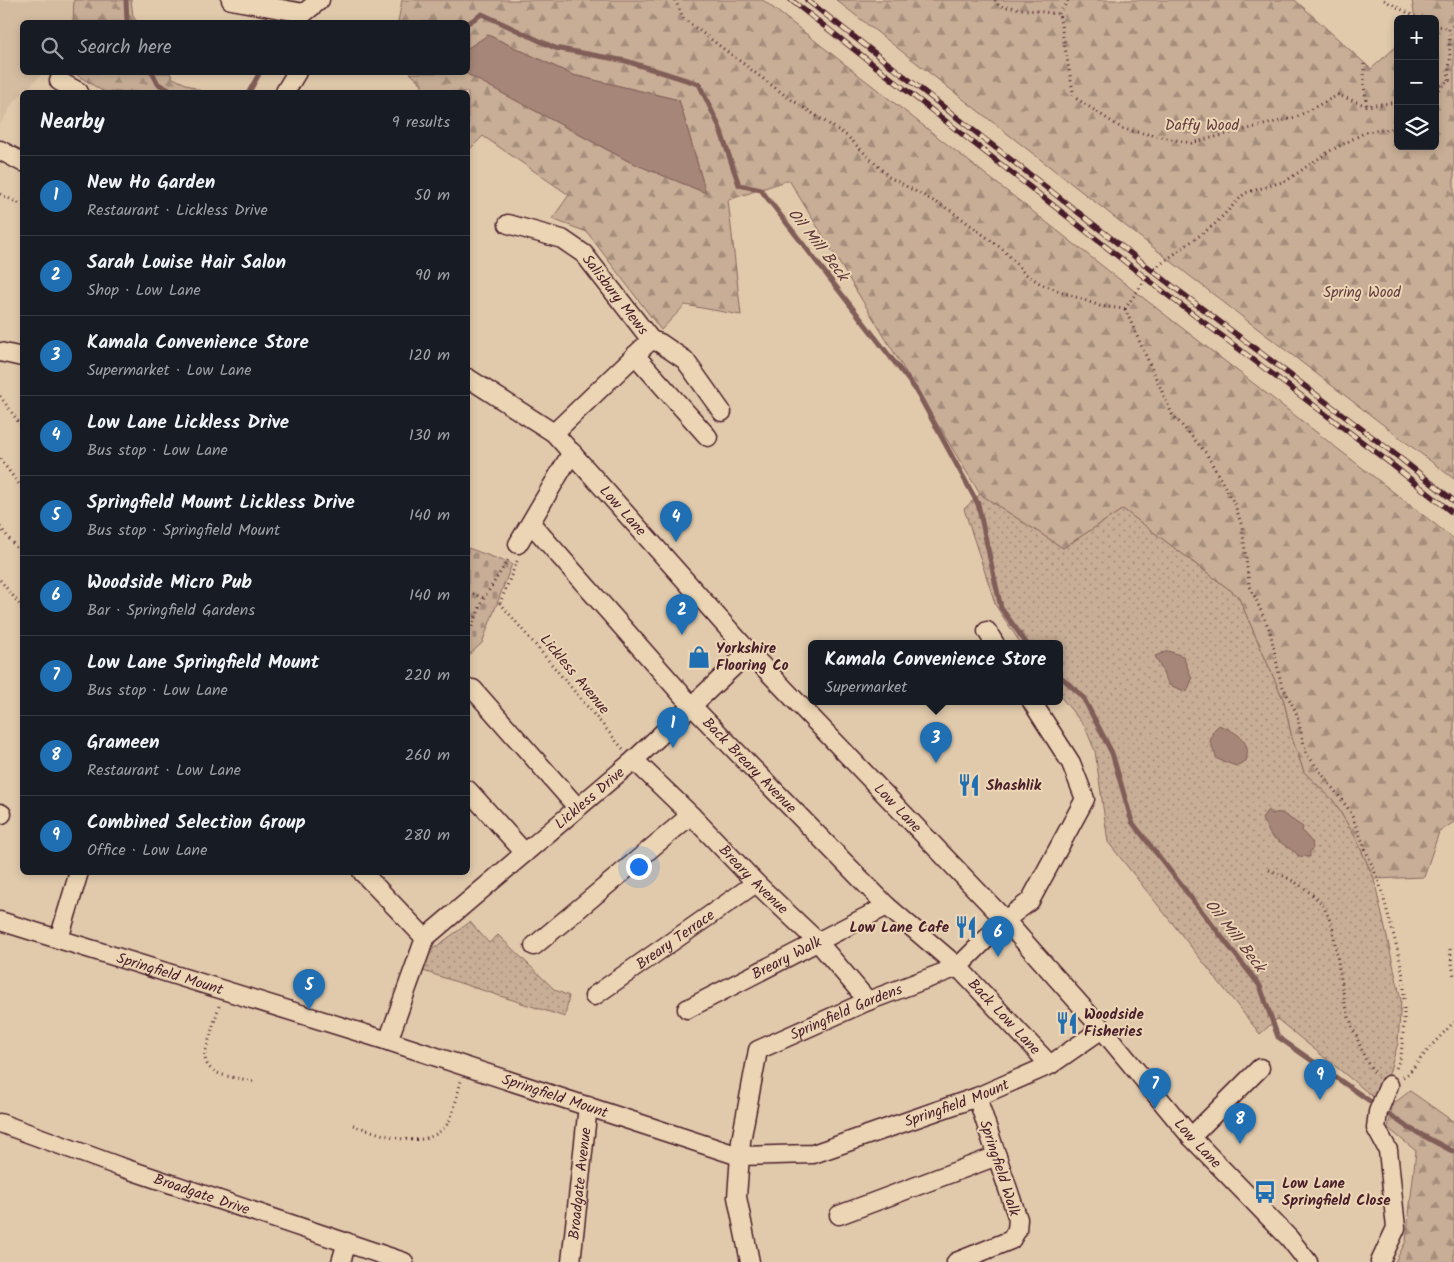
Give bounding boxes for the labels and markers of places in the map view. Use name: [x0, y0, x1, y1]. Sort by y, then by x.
pin: 4: [660, 501, 692, 542]
pin: 2: [666, 594, 698, 635]
place label: Yorkshire Flooring Co: [716, 637, 789, 678]
shop icon: Yorkshire Flooring Co: [686, 644, 712, 670]
pin: 1: [657, 707, 689, 748]
pin: 3: [920, 722, 952, 763]
restaurant icon: Shashlik: [956, 772, 982, 798]
place label: Shashlik: [986, 774, 1042, 798]
restaurant icon: Low Lane Cafe: [953, 914, 979, 940]
place label: Low Lane Cafe: [850, 916, 950, 940]
pin: 6: [982, 916, 1014, 957]
pin: 5: [293, 969, 325, 1010]
place label: Woodside Fisheries: [1084, 1003, 1145, 1044]
restaurant icon: Woodside Fisheries: [1054, 1010, 1080, 1036]
pin: 9: [1304, 1059, 1336, 1100]
pin: 7: [1139, 1068, 1171, 1109]
pin: 8: [1224, 1103, 1256, 1144]
place label: Low Lane Springfield Close: [1282, 1172, 1391, 1213]
bus stop icon: Low Lane Springfield Close: [1252, 1179, 1278, 1205]

